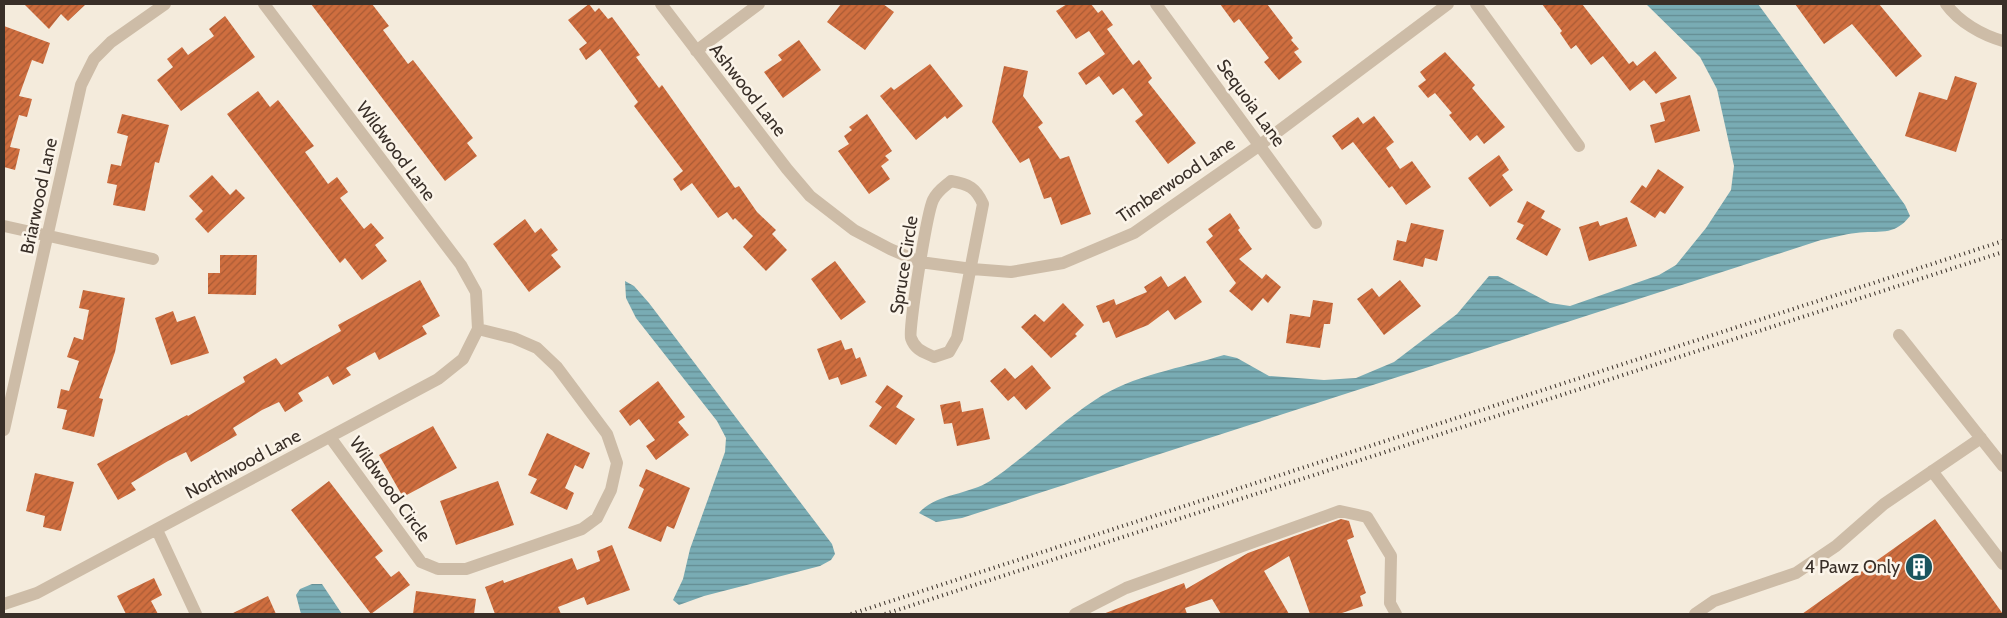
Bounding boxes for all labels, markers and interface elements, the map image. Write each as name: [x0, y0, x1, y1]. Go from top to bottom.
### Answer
street label: Ashwood Lane: [705, 39, 791, 141]
street label: Sequoia Lane: [1212, 55, 1290, 151]
street label: Wildwood Lane: [352, 97, 440, 205]
street label: Timberwood Lane: [1113, 132, 1239, 228]
street label: Briarwood Lane: [16, 136, 62, 256]
street label: Spruce Circle: [885, 214, 923, 316]
street label: Northwood Lane: [182, 424, 304, 504]
street label: Wildwood Circle: [345, 432, 435, 546]
building icon: 4 Pawz Only: [1904, 552, 1934, 582]
place label: 4 Pawz Only: [1805, 556, 1900, 578]

